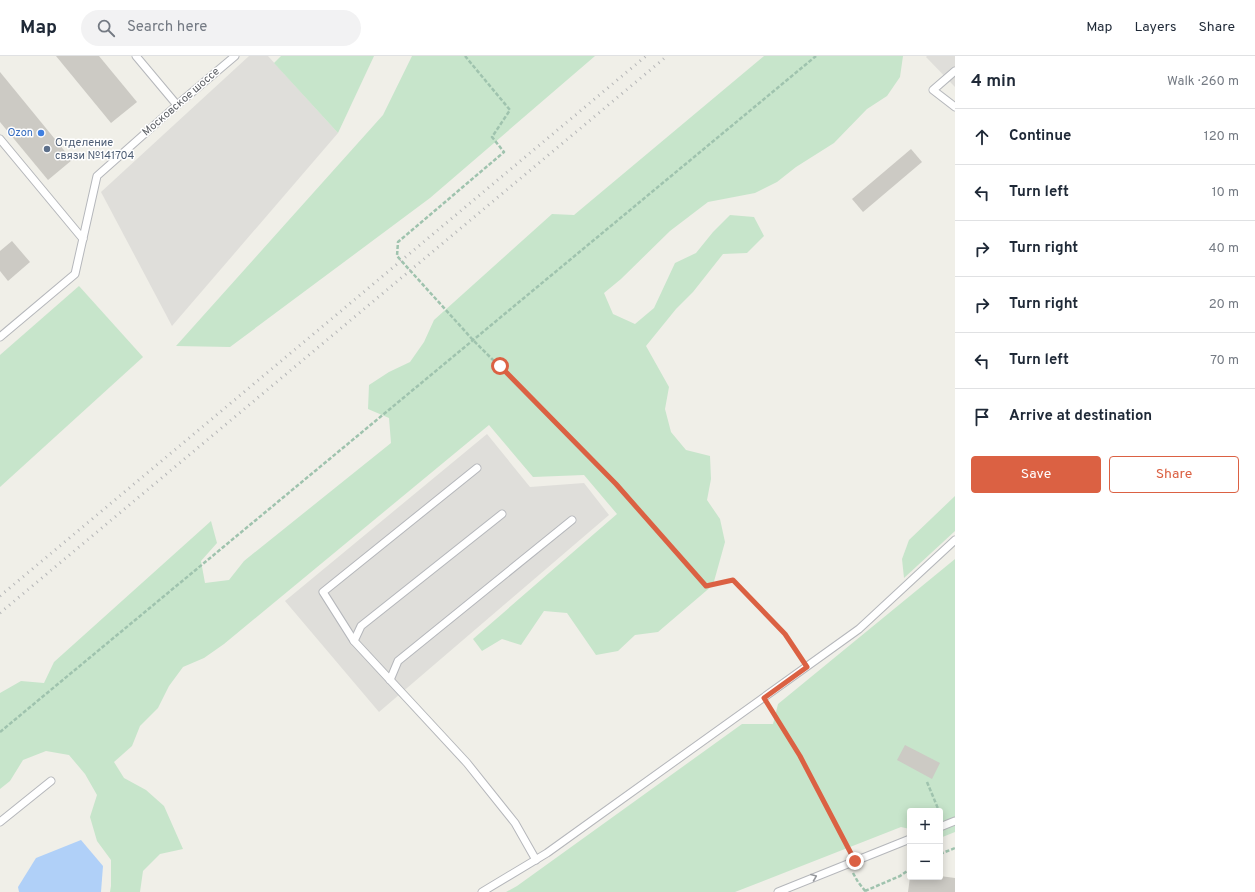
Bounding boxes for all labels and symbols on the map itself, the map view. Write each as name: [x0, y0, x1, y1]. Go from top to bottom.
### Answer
street label: Московское шоссе: [139, 65, 223, 139]
place label: Ozon: [7, 126, 33, 140]
marker: Ozon: [36, 128, 46, 138]
place label: Отделение связи №141704: [55, 136, 135, 163]
marker: Отделение связи №141704: [42, 144, 52, 154]
route start: [491, 357, 509, 375]
route end: [846, 852, 864, 870]
one-way arrow: [811, 874, 818, 882]

